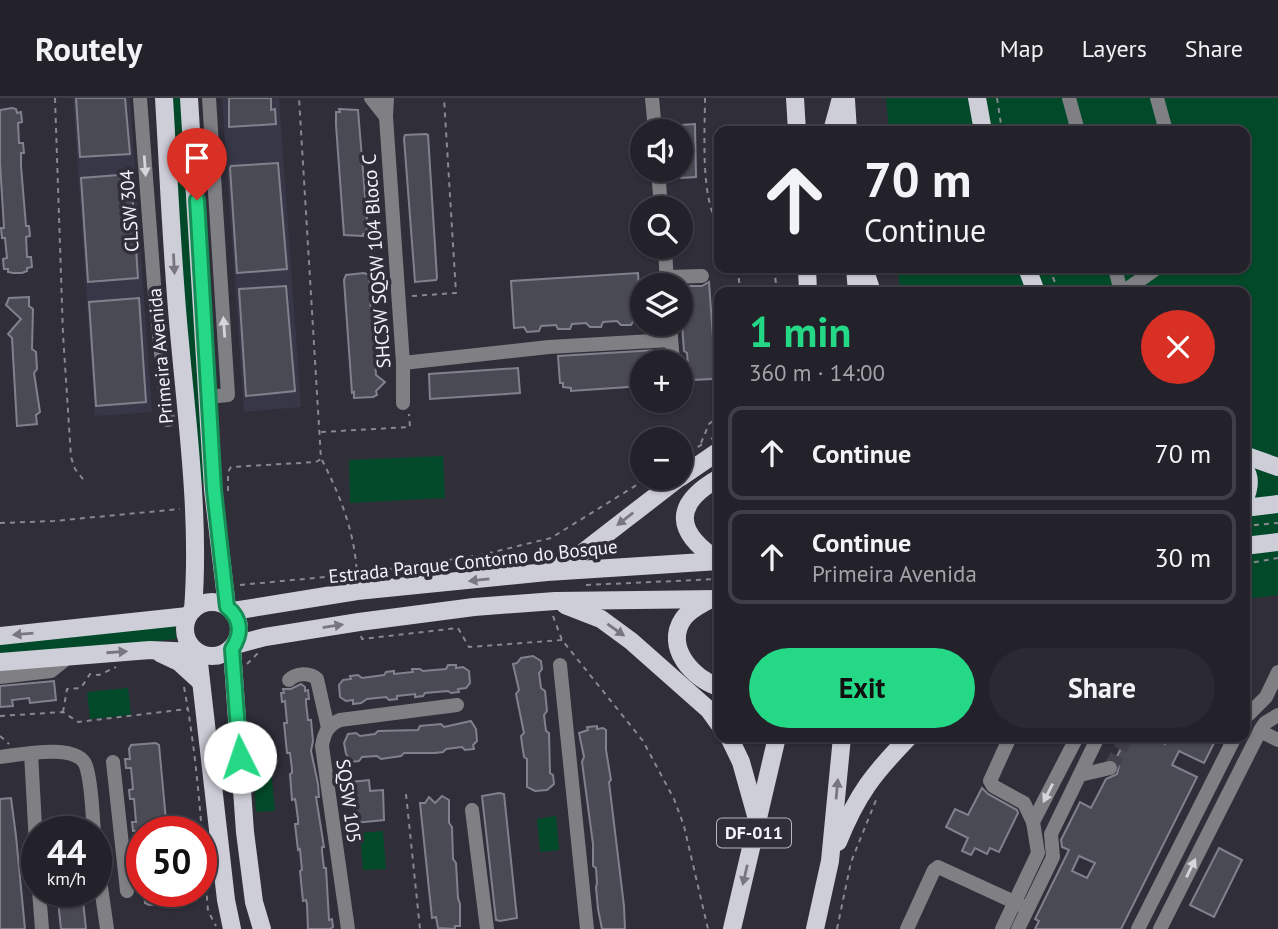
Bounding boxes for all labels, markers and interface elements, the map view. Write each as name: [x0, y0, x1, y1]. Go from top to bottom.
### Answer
text: Routely: [35, 27, 142, 70]
text: Map: [1000, 33, 1044, 64]
text: Layers: [1082, 33, 1147, 64]
text: Share: [1185, 33, 1243, 64]
map controls: [630, 119, 693, 490]
button: sound: [630, 119, 693, 182]
pin: [167, 128, 227, 200]
icon: arrive: [178, 139, 216, 177]
text: 70 m: [864, 147, 971, 211]
street label: SHCSW SQSW 104 Bloco C: [357, 153, 395, 369]
icon: ahead: [749, 154, 840, 245]
one-way arrow: [140, 155, 151, 177]
street label: CLSW 304: [114, 169, 144, 253]
button: search: [630, 196, 693, 259]
text: Continue: [864, 209, 986, 251]
one-way arrow: [169, 253, 180, 275]
button: layers: [630, 273, 693, 336]
street label: Primeira Avenida: [142, 287, 178, 425]
text: 1 min: [749, 304, 851, 359]
button: close: [1141, 310, 1215, 384]
one-way arrow: [218, 315, 229, 337]
button: +: [630, 350, 693, 413]
text: 360 m · 14:00: [749, 358, 885, 387]
button: −: [630, 427, 693, 490]
icon: ahead: [753, 434, 791, 472]
text: Continue: [812, 437, 911, 470]
text: 70 m: [1155, 437, 1211, 470]
one-way arrow: [616, 512, 634, 526]
text: Continue: [812, 526, 911, 559]
street label: Estrada Parque Contorno do Bosque: [327, 534, 619, 588]
icon: ahead: [753, 538, 791, 576]
text: 30 m: [1155, 541, 1211, 574]
text: Primeira Avenida: [812, 559, 977, 588]
one-way arrow: [468, 574, 490, 585]
one-way arrow: [322, 620, 344, 631]
one-way arrow: [607, 623, 625, 637]
one-way arrow: [12, 628, 34, 639]
one-way arrow: [106, 646, 128, 657]
button: Exit: [749, 648, 975, 728]
button: Share: [989, 648, 1215, 728]
position arrow: [203, 720, 277, 794]
street label: SQSW 105: [331, 757, 367, 845]
one-way arrow: [832, 778, 843, 800]
one-way arrow: [1042, 784, 1054, 803]
speed limit sign: 50: [126, 816, 217, 907]
road number: DF-011: [717, 818, 791, 848]
text: 44: [47, 829, 86, 875]
one-way arrow: [1185, 858, 1196, 878]
one-way arrow: [739, 864, 750, 886]
text: km/h: [47, 867, 86, 890]

